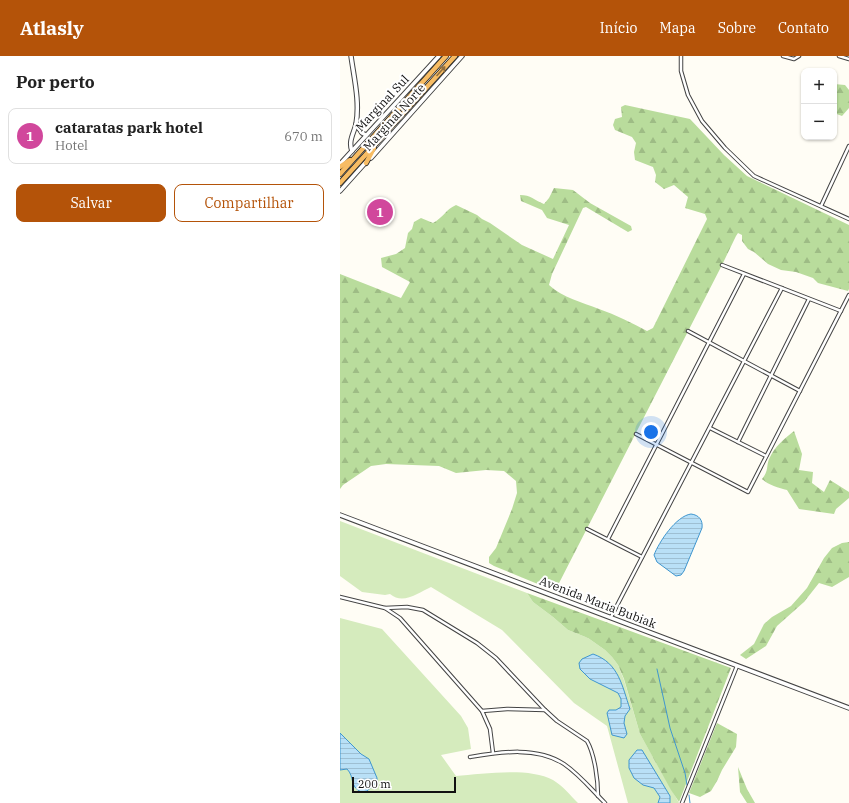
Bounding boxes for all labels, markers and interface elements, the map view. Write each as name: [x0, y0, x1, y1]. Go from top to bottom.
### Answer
text: Atlasly: [20, 16, 84, 40]
text: Início: [600, 19, 637, 37]
text: Mapa: [659, 19, 696, 37]
text: Sobre: [718, 19, 756, 37]
text: Contato: [778, 19, 829, 37]
one-way arrow: [437, 66, 446, 76]
map controls: [801, 68, 837, 140]
button: +: [801, 68, 837, 104]
text: Por perto: [16, 71, 95, 93]
street label: Marginal Sul: [352, 72, 412, 134]
street label: Marginal Norte: [360, 80, 428, 154]
button: −: [801, 104, 837, 140]
text: cataratas park hotel: [55, 118, 203, 137]
text: 1: [26, 128, 34, 145]
text: 670 m: [284, 128, 323, 145]
text: Hotel: [55, 137, 88, 154]
button: Salvar: [16, 184, 166, 222]
button: Compartilhar: [174, 184, 324, 222]
pin: 1: [367, 197, 393, 227]
your location: [641, 422, 661, 442]
street label: Avenida Maria Bubiak: [537, 573, 659, 631]
scale bar: [352, 775, 456, 794]
text: 200 m: [358, 777, 391, 791]

